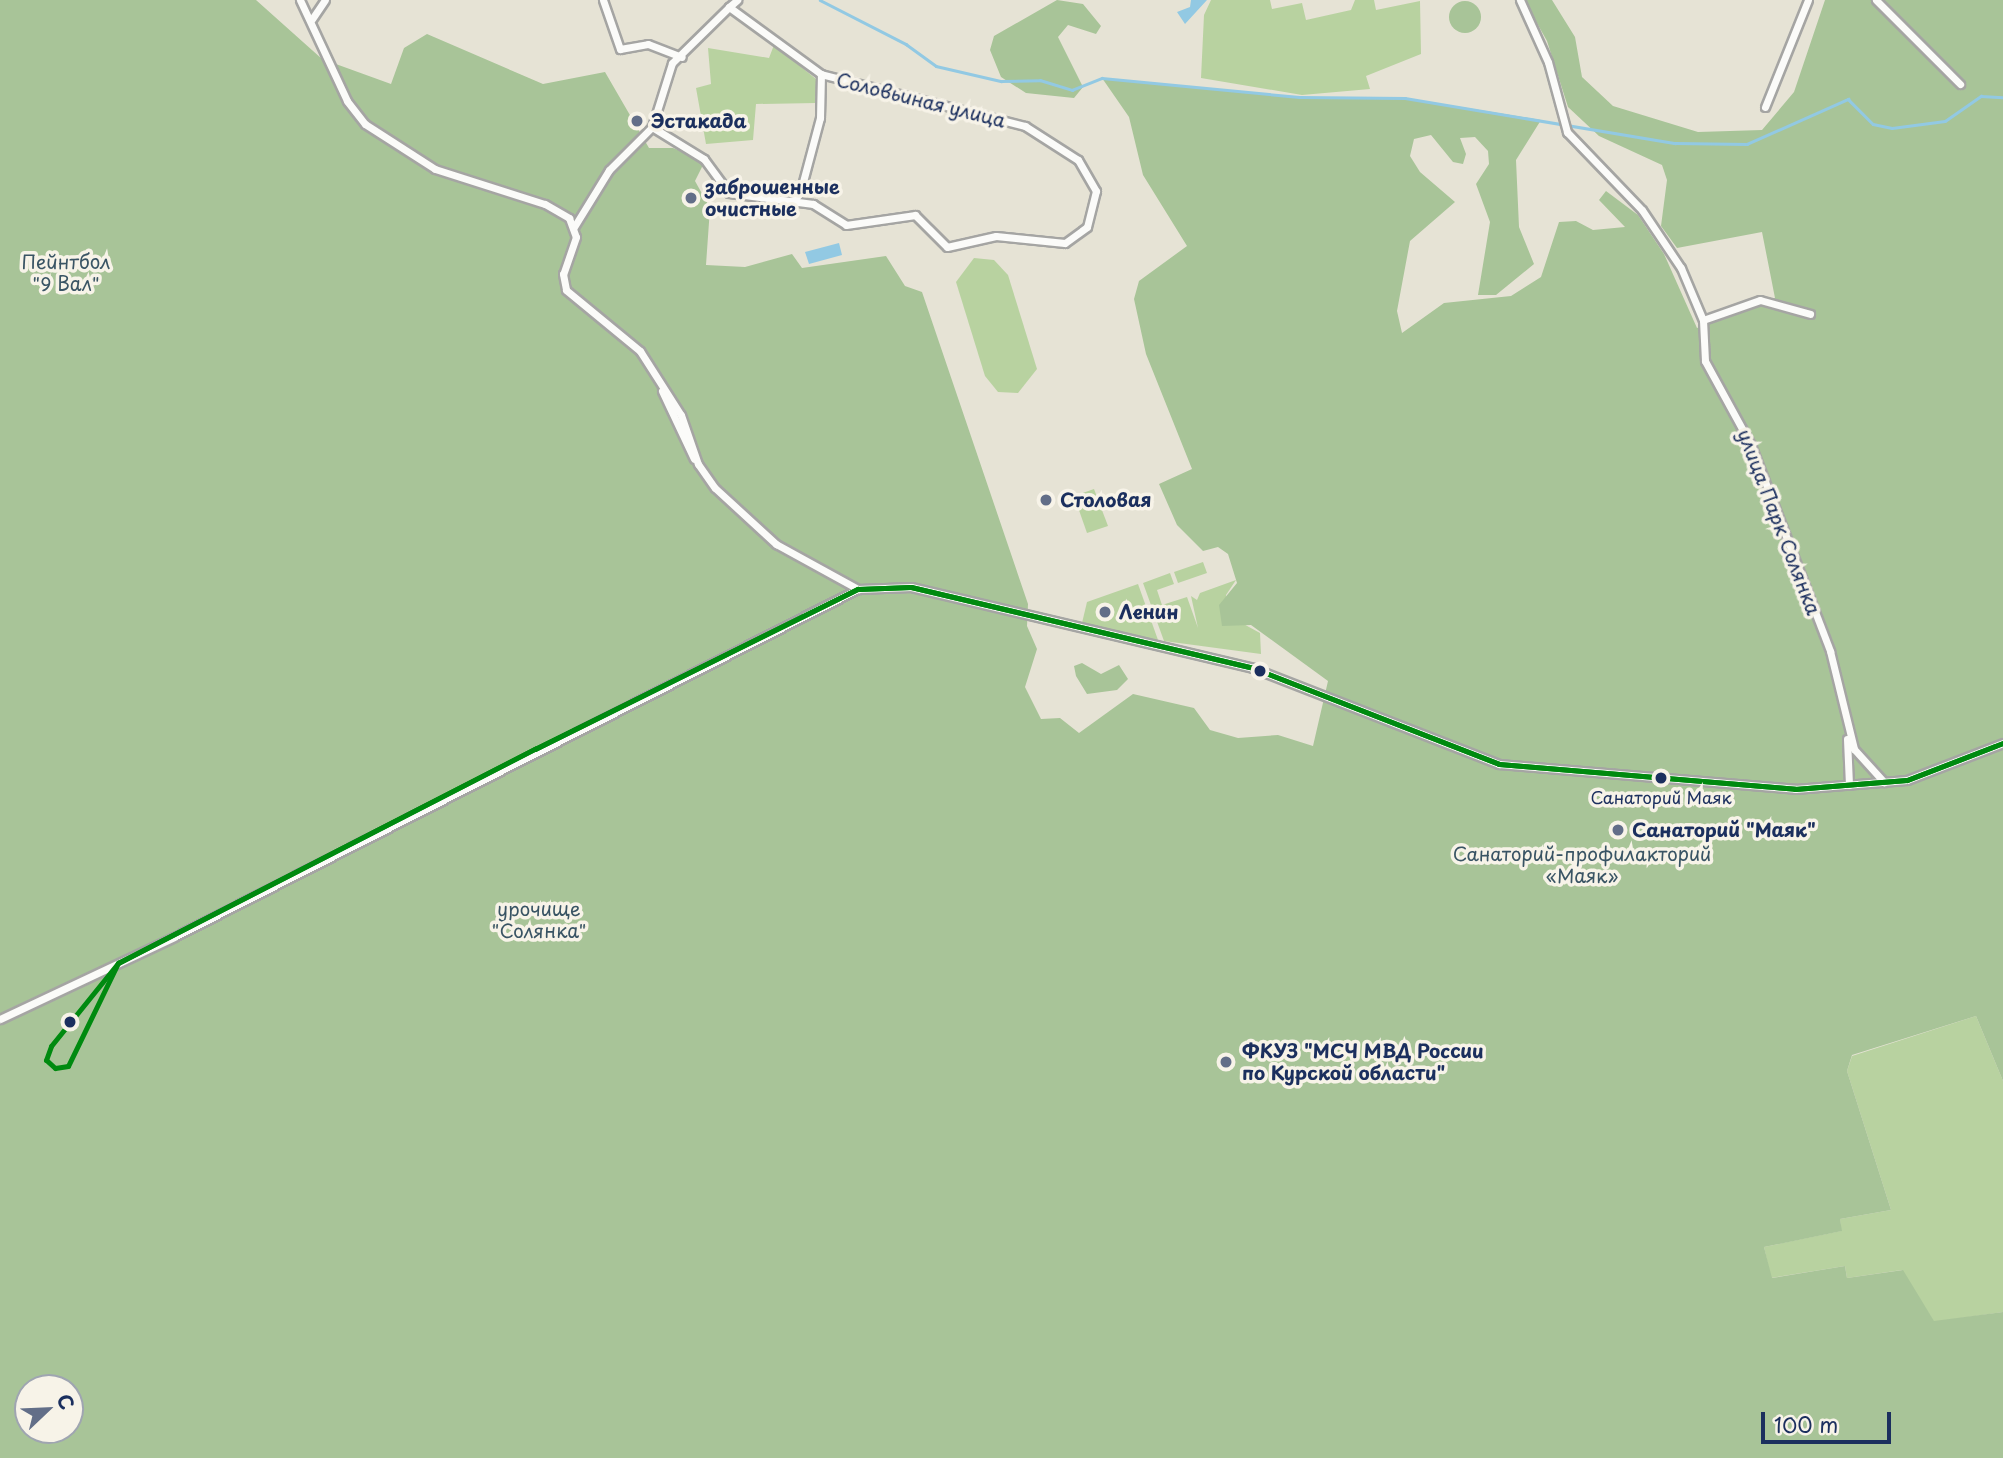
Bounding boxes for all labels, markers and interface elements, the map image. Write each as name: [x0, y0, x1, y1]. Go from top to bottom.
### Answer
street label: Соловьиная улица: [834, 68, 1008, 132]
place label: Эстакада: [651, 110, 747, 132]
marker: Эстакада: [629, 113, 645, 129]
place label: заброшенные очистные: [705, 176, 840, 220]
marker: заброшенные очистные: [683, 190, 699, 206]
park label: Пейнтбол "9 Вал": [21, 251, 111, 295]
street label: улица Парк Солянка: [1733, 425, 1825, 619]
place label: Столовая: [1060, 489, 1151, 511]
marker: Столовая: [1038, 492, 1054, 508]
place label: Ленин: [1119, 601, 1178, 623]
marker: Ленин: [1097, 604, 1113, 620]
unlabelled marker: [1253, 664, 1267, 678]
marker: Санаторий Маяк: [1654, 771, 1668, 785]
place label: Санаторий Маяк: [1590, 788, 1732, 808]
place label: Санаторий "Маяк": [1632, 819, 1816, 841]
marker: Санаторий "Маяк": [1610, 822, 1626, 838]
park label: Санаторий-профилакторий «Маяк»: [1453, 843, 1711, 887]
park label: урочище "Солянка": [492, 898, 586, 942]
unlabelled marker: [63, 1015, 77, 1029]
place label: ФКУЗ "МСЧ МВД России по Курской области": [1242, 1040, 1485, 1084]
marker: ФКУЗ "МСЧ МВД России по Курской области": [1216, 1052, 1236, 1072]
north arrow: [14, 1374, 84, 1444]
text: С: [51, 1390, 82, 1414]
scale bar: [1765, 1398, 1895, 1442]
text: 100 m: [1774, 1408, 1838, 1440]

